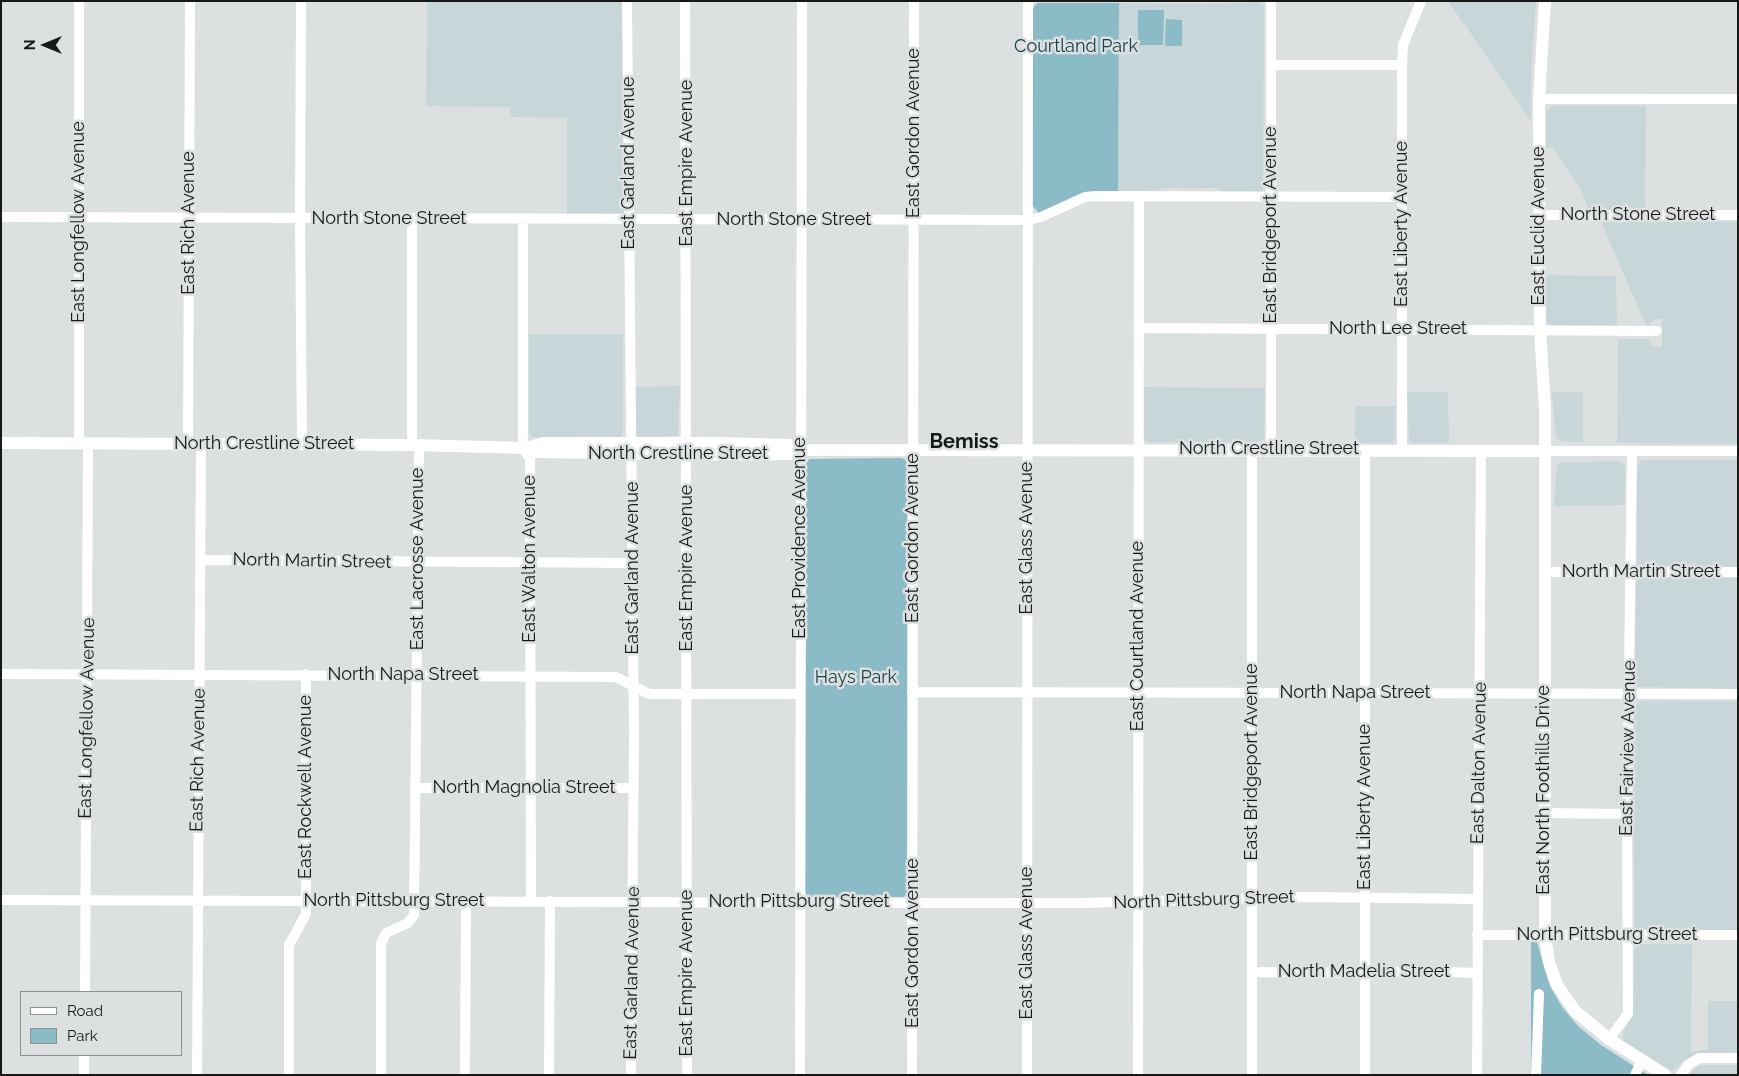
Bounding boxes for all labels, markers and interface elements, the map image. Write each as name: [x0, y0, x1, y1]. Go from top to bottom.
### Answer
north arrow: [20, 20, 70, 70]
park label: Courtland Park: [1014, 36, 1138, 58]
text: N: [22, 40, 38, 50]
street label: East Gordon Avenue: [903, 48, 925, 218]
street label: East Garland Avenue: [618, 76, 640, 250]
street label: East Empire Avenue: [676, 80, 698, 246]
street label: East Longfellow Avenue: [68, 121, 90, 323]
street label: East Bridgeport Avenue: [1260, 126, 1282, 324]
street label: East Liberty Avenue: [1391, 141, 1413, 307]
street label: East Euclid Avenue: [1528, 146, 1550, 306]
street label: East Rich Avenue: [178, 151, 200, 295]
street label: North Stone Street: [1561, 204, 1715, 226]
street label: North Stone Street: [312, 208, 466, 230]
street label: North Stone Street: [717, 209, 871, 231]
street label: North Lee Street: [1329, 318, 1467, 340]
district label: Bemiss: [929, 430, 999, 454]
street label: North Crestline Street: [174, 433, 354, 455]
street label: East Providence Avenue: [789, 437, 811, 639]
street label: North Crestline Street: [1179, 438, 1359, 460]
street label: North Crestline Street: [588, 443, 768, 465]
street label: East Gordon Avenue: [902, 453, 924, 623]
street label: East Glass Avenue: [1016, 462, 1038, 614]
street label: East Lacrosse Avenue: [407, 468, 429, 650]
street label: East Walton Avenue: [519, 475, 541, 643]
street label: East Garland Avenue: [622, 481, 644, 655]
street label: East Empire Avenue: [676, 485, 698, 651]
street label: East Courtland Avenue: [1127, 541, 1149, 731]
street label: North Martin Street: [232, 549, 392, 573]
street label: North Martin Street: [1562, 561, 1720, 583]
street label: East Longfellow Avenue: [74, 617, 100, 819]
street label: East Fairview Avenue: [1616, 660, 1640, 836]
street label: East Bridgeport Avenue: [1241, 663, 1263, 861]
street label: North Napa Street: [328, 664, 478, 686]
park label: Hays Park: [815, 667, 897, 689]
street label: North Napa Street: [1280, 682, 1430, 704]
street label: East Dalton Avenue: [1467, 682, 1491, 844]
street label: East North Foothills Drive: [1533, 685, 1555, 895]
street label: East Rich Avenue: [186, 688, 210, 832]
street label: East Rockwell Avenue: [295, 695, 317, 879]
street label: East Liberty Avenue: [1354, 724, 1376, 890]
street label: North Magnolia Street: [433, 777, 615, 799]
street label: East Gordon Avenue: [902, 858, 924, 1028]
street label: East Glass Avenue: [1016, 867, 1038, 1019]
street label: East Garland Avenue: [620, 886, 644, 1060]
street label: North Pittsburg Street: [1113, 886, 1295, 914]
street label: North Pittsburg Street: [303, 890, 485, 912]
street label: East Empire Avenue: [676, 890, 698, 1056]
street label: North Pittsburg Street: [708, 891, 890, 913]
street label: North Pittsburg Street: [1516, 924, 1698, 946]
street label: North Madelia Street: [1278, 961, 1450, 983]
legend: [20, 991, 182, 1056]
text: Road: [67, 1002, 103, 1020]
text: Park: [67, 1027, 98, 1045]

